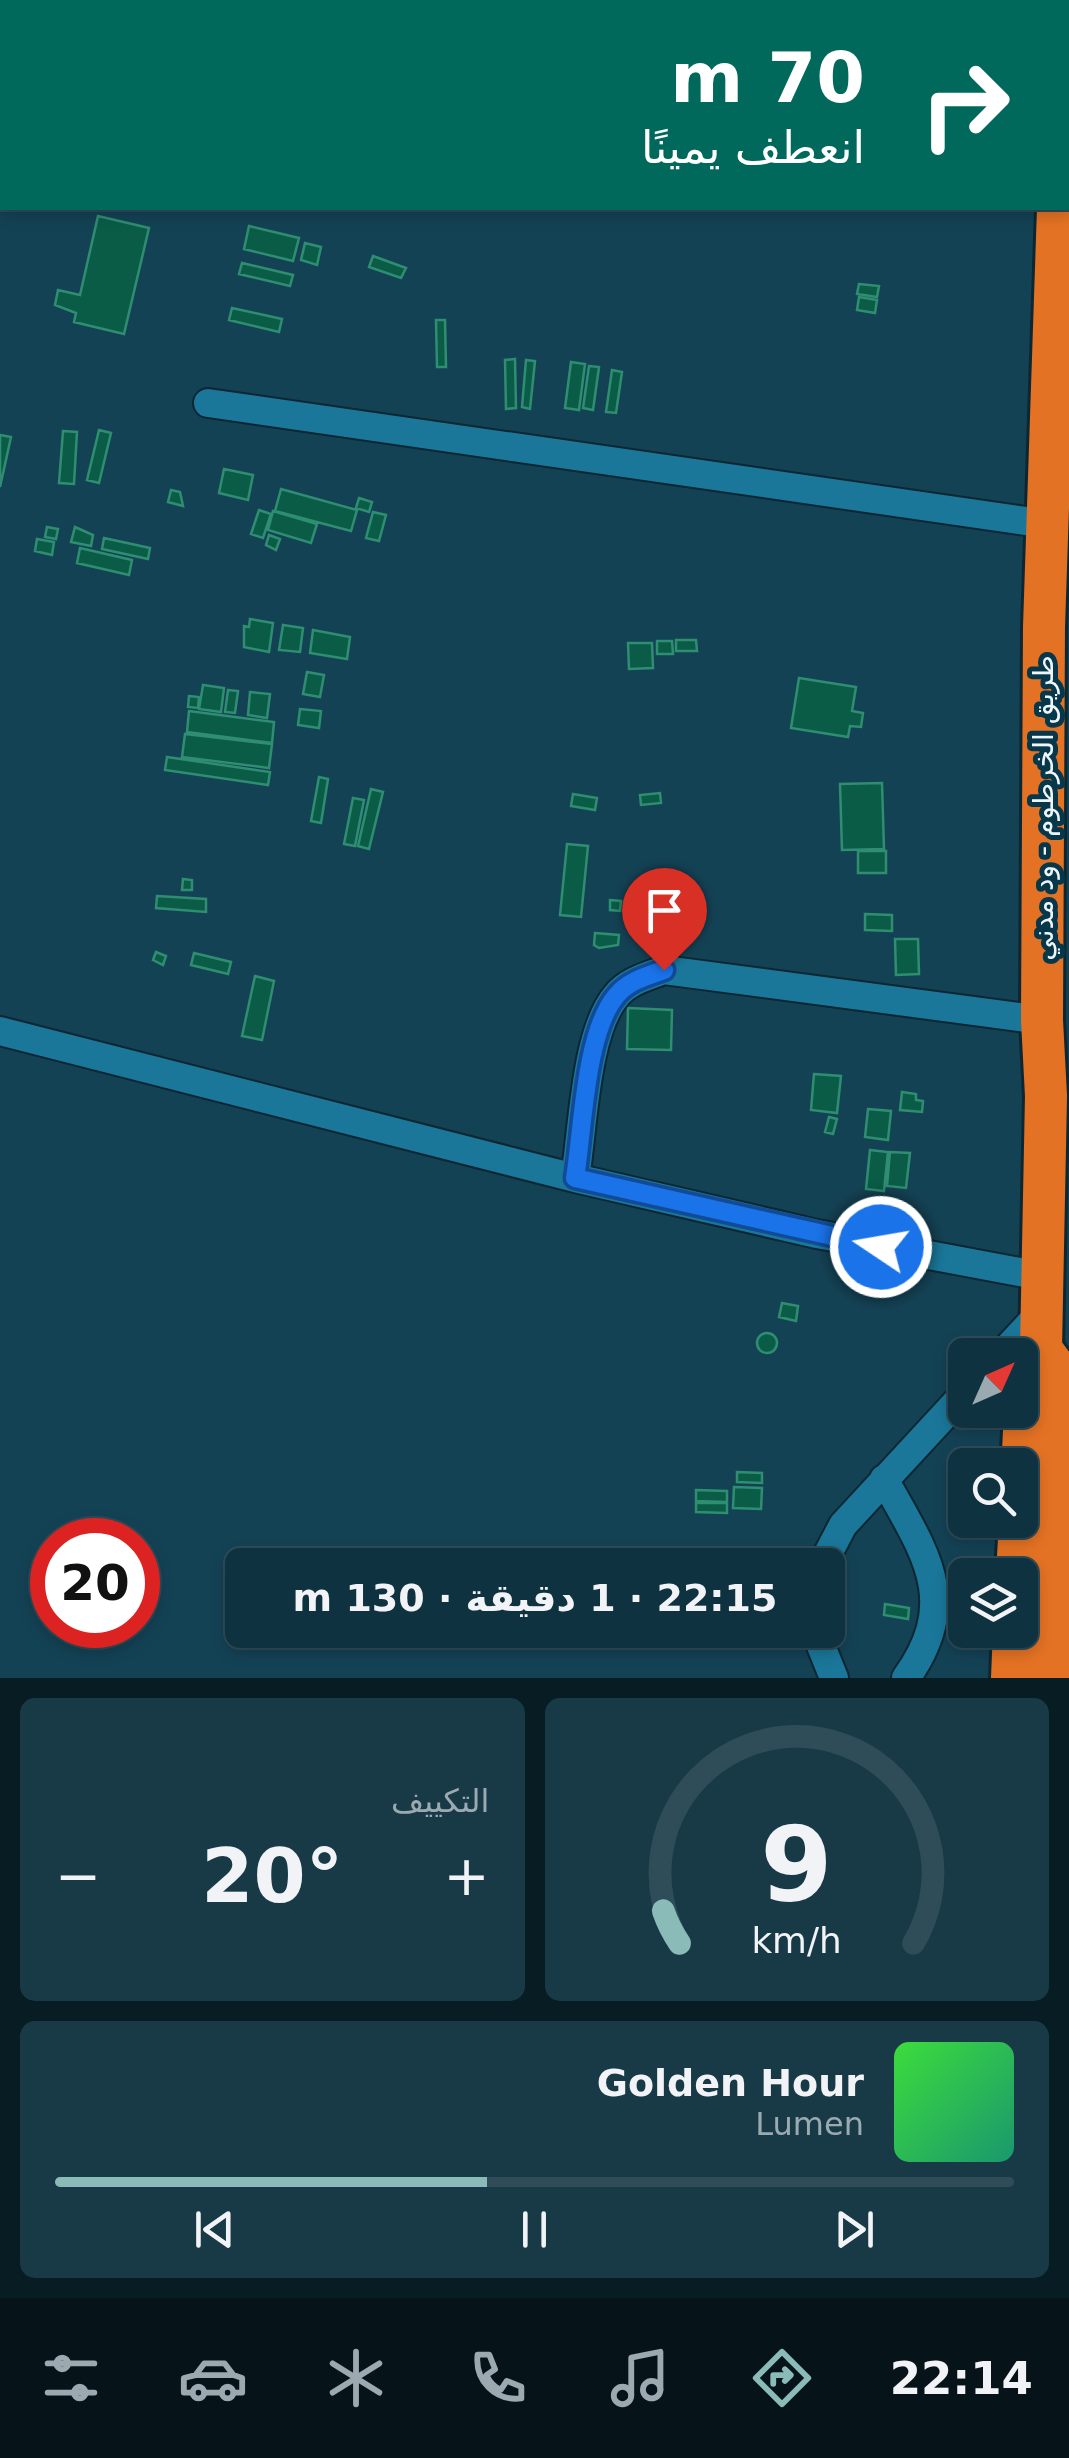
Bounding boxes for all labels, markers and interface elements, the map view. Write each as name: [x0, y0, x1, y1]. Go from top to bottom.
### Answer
text: 70 m: [670, 37, 865, 119]
icon: right: [900, 40, 1030, 170]
text: انعطف يمينًا: [641, 121, 865, 174]
street label: طريق الخرطوم - ود مدني: [1027, 655, 1060, 961]
pin: [622, 868, 707, 971]
icon: arrive: [637, 883, 692, 938]
position arrow: [829, 1195, 933, 1299]
north arrow: [948, 1338, 1038, 1428]
map controls: [948, 1338, 1038, 1648]
button: search: [948, 1448, 1038, 1538]
speed limit sign: 20: [30, 1518, 160, 1648]
button: layers: [948, 1558, 1038, 1648]
text: 22:15 · 1 دقيقة · 130 m: [293, 1576, 777, 1620]
text: التكييف: [391, 1782, 490, 1820]
text: 9: [761, 1804, 833, 1926]
text: 20°: [201, 1832, 343, 1920]
text: −: [55, 1844, 101, 1908]
text: +: [443, 1844, 490, 1908]
text: km/h: [752, 1920, 842, 1961]
text: Golden Hour: [597, 2061, 864, 2105]
text: Lumen: [755, 2105, 864, 2143]
icon: previous: [187, 2202, 242, 2257]
icon: pause: [507, 2202, 562, 2257]
icon: next: [827, 2202, 882, 2257]
icon: filters: [36, 2343, 106, 2413]
icon: car: [178, 2343, 248, 2413]
icon: climate: [321, 2343, 391, 2413]
icon: phone: [463, 2343, 533, 2413]
icon: music: [605, 2343, 675, 2413]
icon: directions: [747, 2343, 817, 2413]
text: 22:14: [890, 2352, 1033, 2405]

